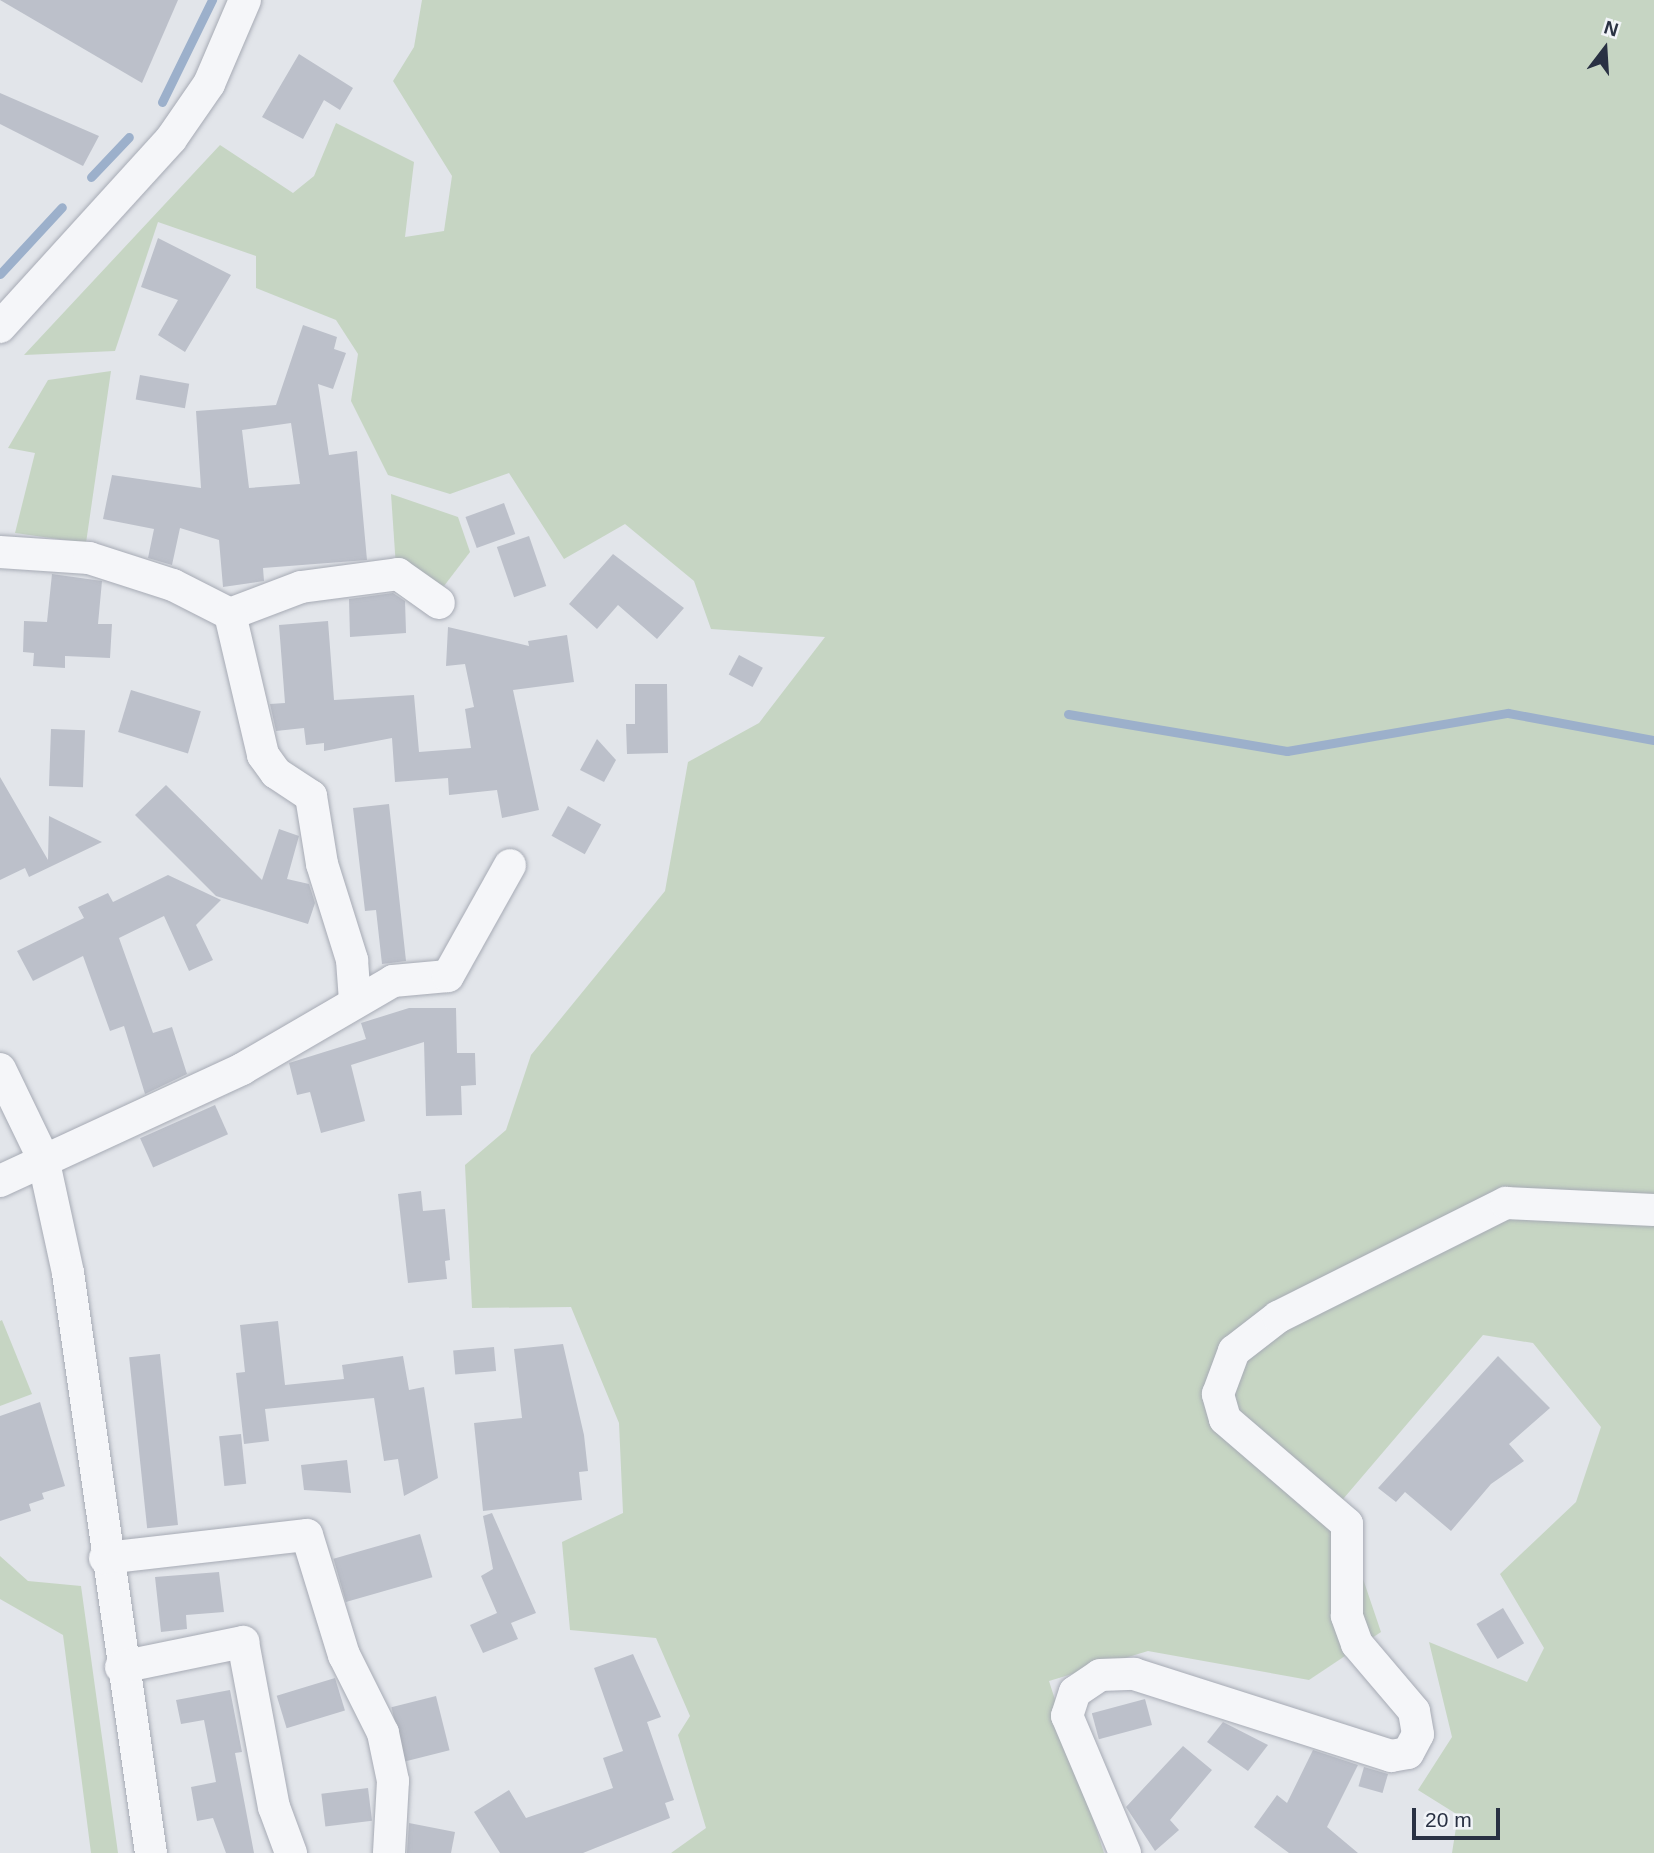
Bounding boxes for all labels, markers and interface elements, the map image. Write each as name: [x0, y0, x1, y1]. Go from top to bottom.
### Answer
north arrow: [1570, 14, 1640, 84]
text: N: [1602, 16, 1621, 40]
scale bar: [1416, 1794, 1504, 1838]
text: 20 m: [1425, 1808, 1472, 1831]

